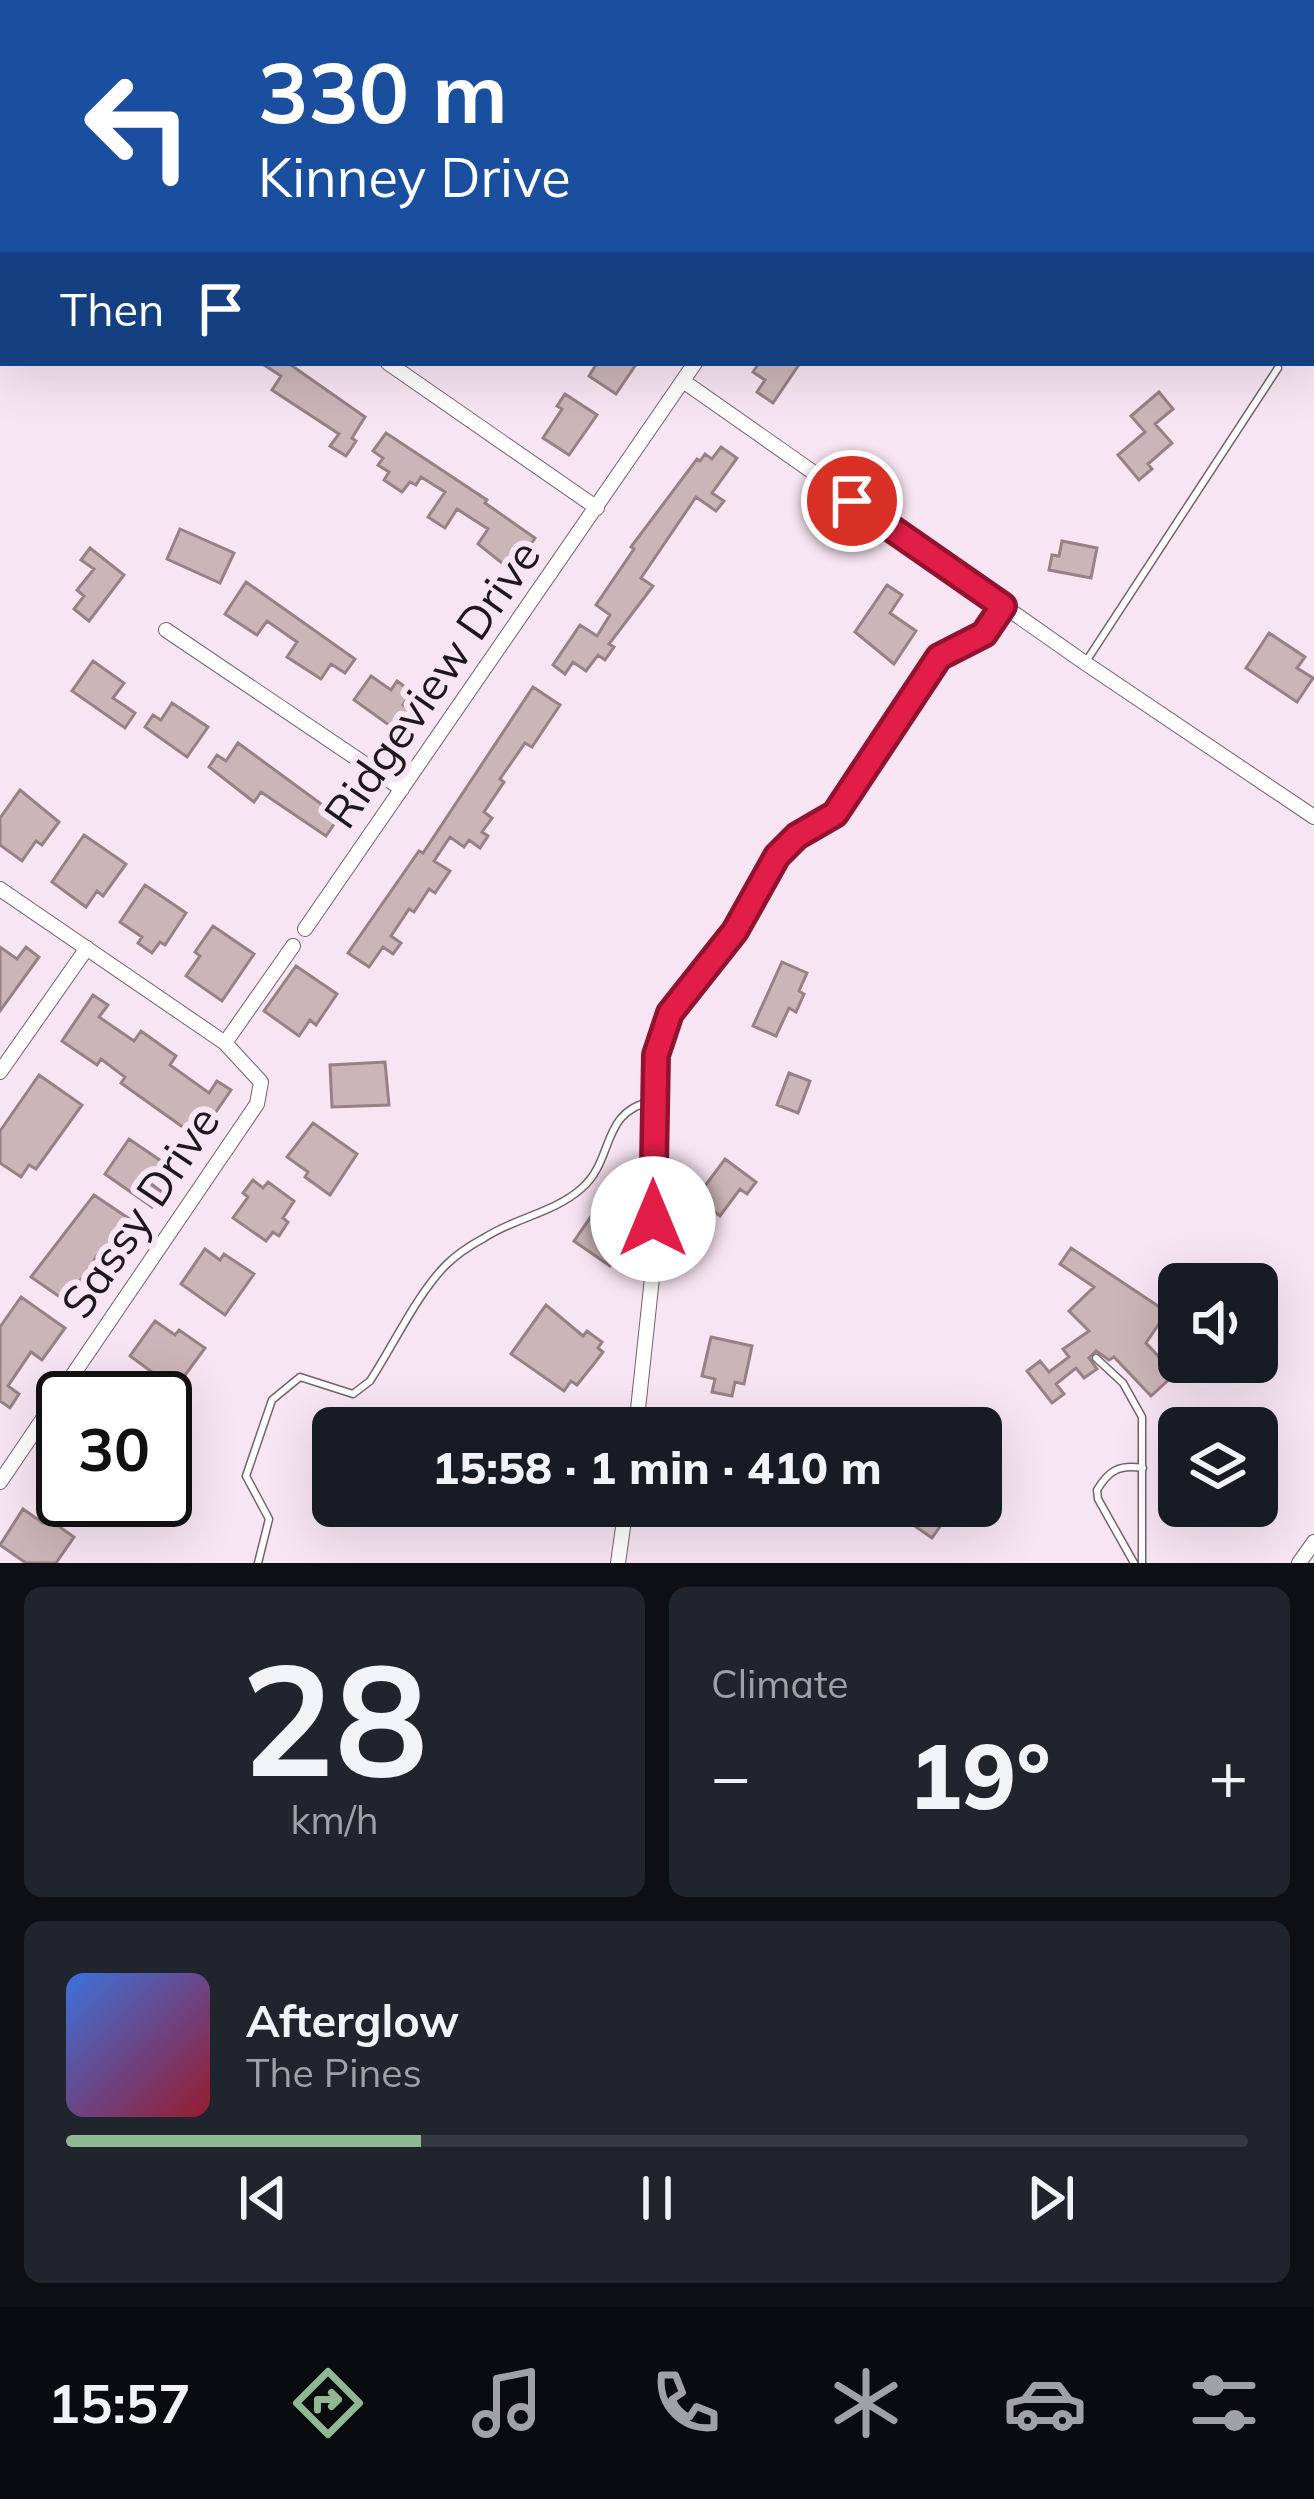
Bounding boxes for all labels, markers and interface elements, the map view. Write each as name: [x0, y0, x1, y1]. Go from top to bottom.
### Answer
text: 330 m: [258, 39, 508, 144]
icon: left: [60, 48, 216, 204]
text: Kinney Drive: [258, 143, 571, 211]
icon: arrive: [188, 276, 254, 342]
text: Then: [60, 281, 164, 337]
pin: [801, 450, 903, 552]
icon: arrive: [819, 468, 885, 534]
street label: Ridgeview Drive: [311, 529, 551, 838]
street label: Sassy Drive: [48, 1095, 230, 1328]
position arrow: [590, 1156, 716, 1282]
map controls: [1158, 1263, 1278, 1527]
button: sound: [1158, 1263, 1278, 1383]
speed limit sign: 30: [36, 1371, 192, 1527]
button: layers: [1158, 1407, 1278, 1527]
text: 15:58 · 1 min · 410 m: [432, 1439, 882, 1495]
text: 28: [241, 1619, 428, 1815]
text: Climate: [711, 1659, 849, 1708]
text: 19°: [908, 1719, 1051, 1832]
text: −: [711, 1734, 751, 1817]
text: +: [1208, 1734, 1248, 1817]
text: km/h: [290, 1795, 379, 1844]
text: Afterglow: [246, 1992, 459, 2048]
text: The Pines: [246, 2048, 422, 2097]
icon: previous: [230, 2165, 296, 2231]
icon: pause: [624, 2165, 690, 2231]
icon: next: [1018, 2165, 1084, 2231]
icon: directions: [286, 2361, 370, 2445]
icon: music: [465, 2361, 549, 2445]
icon: phone: [644, 2361, 728, 2445]
icon: climate: [824, 2361, 908, 2445]
icon: car: [1003, 2361, 1087, 2445]
icon: filters: [1182, 2361, 1266, 2445]
text: 15:57: [48, 2369, 191, 2437]

